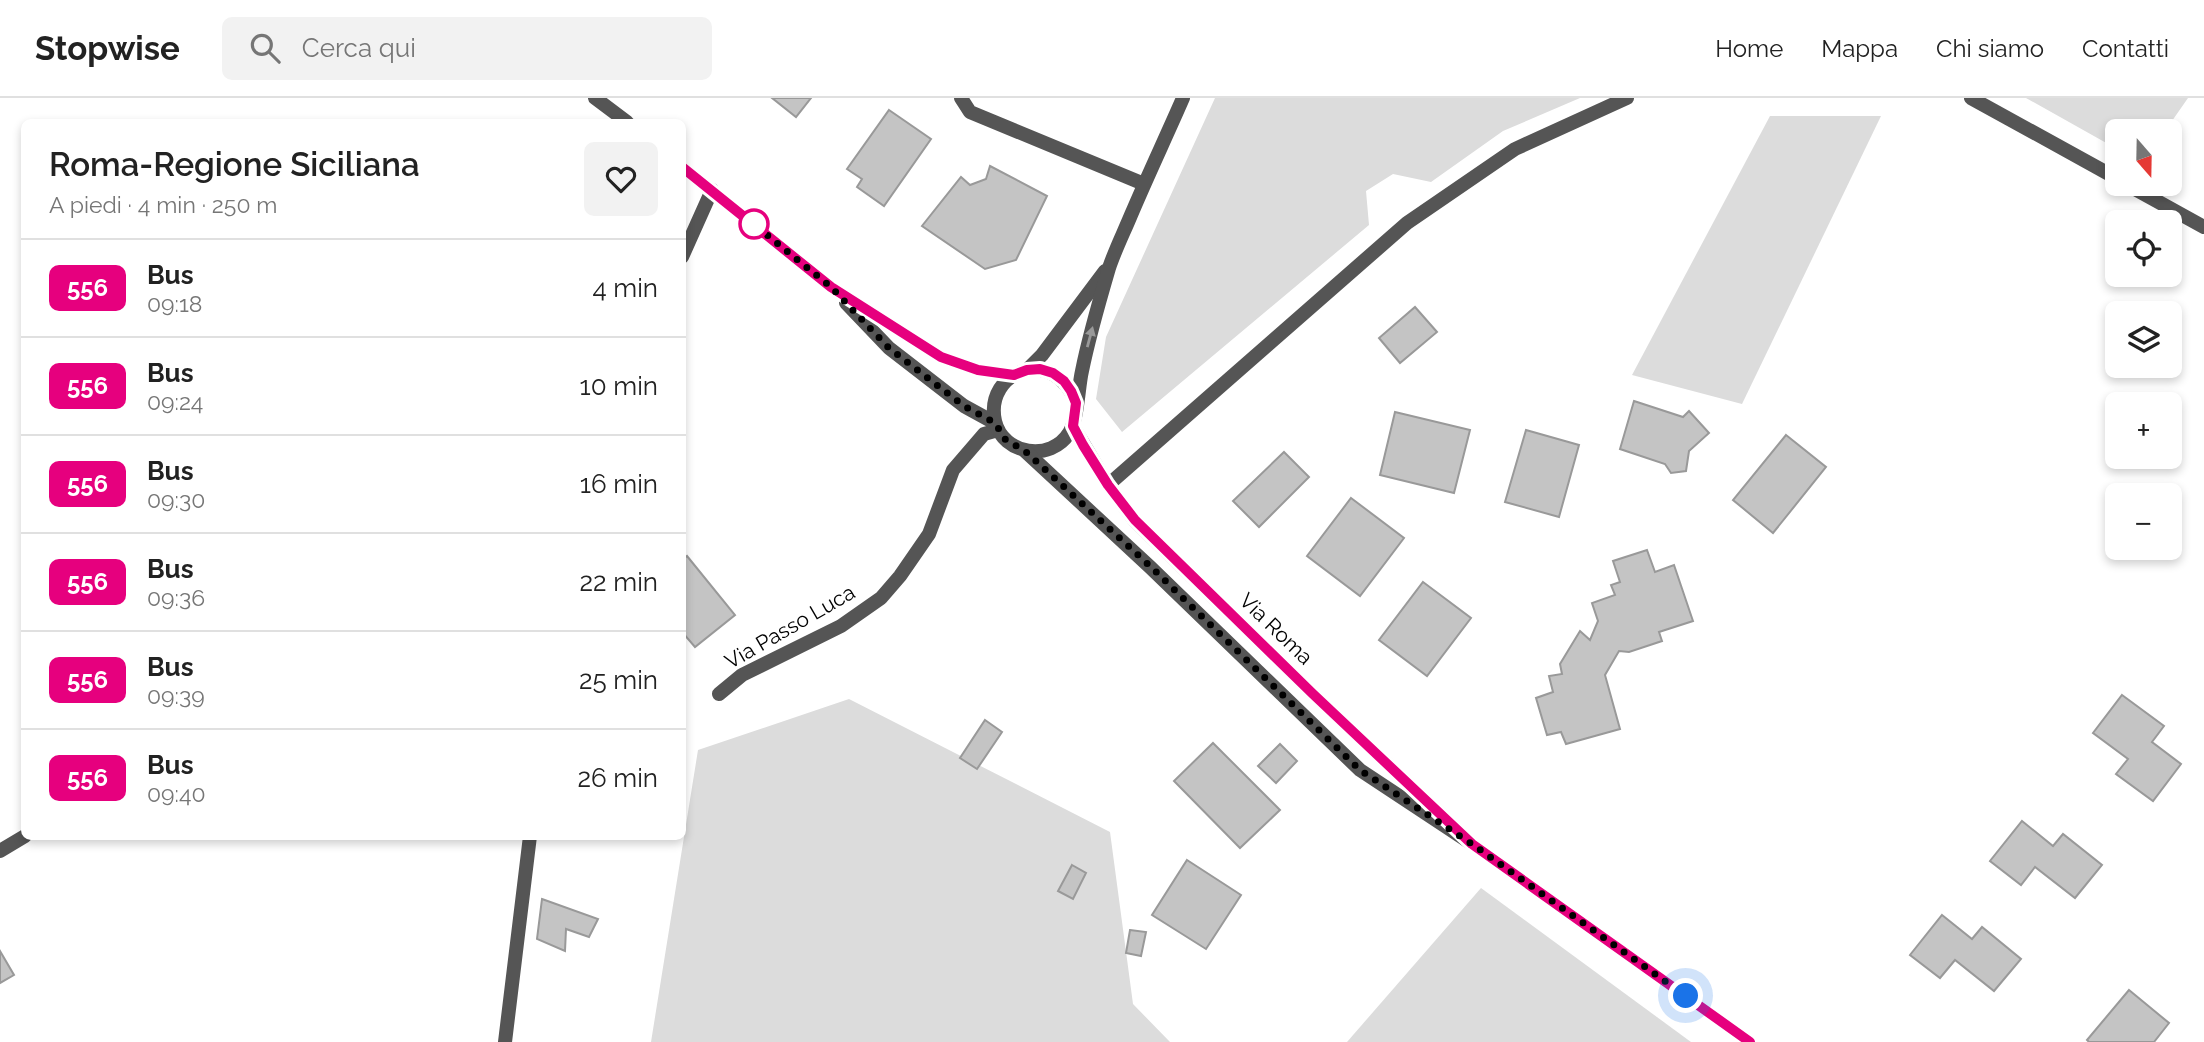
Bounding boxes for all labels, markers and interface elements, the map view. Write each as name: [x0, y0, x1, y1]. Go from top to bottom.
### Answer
search box: [222, 17, 712, 80]
text: Stopwise: [35, 29, 180, 68]
icon: search: [246, 29, 284, 67]
text: Cerca qui: [302, 33, 416, 63]
text: Home: [1715, 34, 1783, 63]
text: Mappa: [1821, 34, 1898, 63]
text: Chi siamo: [1936, 34, 2044, 63]
text: Contatti: [2082, 34, 2169, 63]
north arrow: [2105, 119, 2182, 196]
map controls: [2105, 119, 2182, 560]
button: heart: [584, 142, 658, 216]
text: Roma-Regione Siciliana: [49, 145, 420, 184]
text: A piedi · 4 min · 250 m: [49, 191, 277, 218]
unlabelled marker: [739, 209, 769, 239]
button: locate: [2105, 210, 2182, 287]
text: Bus: [147, 260, 194, 290]
text: 556: [67, 273, 108, 302]
text: 4 min: [592, 273, 658, 303]
text: 09:18: [147, 290, 202, 317]
button: layers: [2105, 301, 2182, 378]
one-way arrow: [1086, 326, 1096, 347]
text: Bus: [147, 358, 194, 388]
text: 556: [67, 371, 108, 400]
text: 10 min: [580, 371, 658, 401]
text: 09:24: [147, 388, 203, 415]
button: +: [2105, 392, 2182, 469]
text: Bus: [147, 456, 194, 486]
text: 556: [67, 469, 108, 498]
text: 16 min: [580, 469, 658, 499]
button: −: [2105, 483, 2182, 560]
text: 09:30: [147, 486, 205, 513]
text: Bus: [147, 554, 194, 584]
text: 556: [67, 567, 108, 596]
text: 22 min: [580, 567, 658, 597]
street label: Via Passo Luca: [720, 579, 859, 674]
text: 09:36: [147, 584, 205, 611]
street label: Via Roma: [1234, 588, 1318, 670]
text: Bus: [147, 652, 194, 682]
text: 556: [67, 665, 108, 694]
text: 25 min: [579, 665, 658, 695]
text: 09:39: [147, 682, 205, 709]
text: Bus: [147, 750, 194, 780]
text: 556: [67, 763, 108, 792]
text: 26 min: [577, 763, 658, 793]
text: 09:40: [147, 780, 206, 807]
your location: [1668, 978, 1703, 1013]

